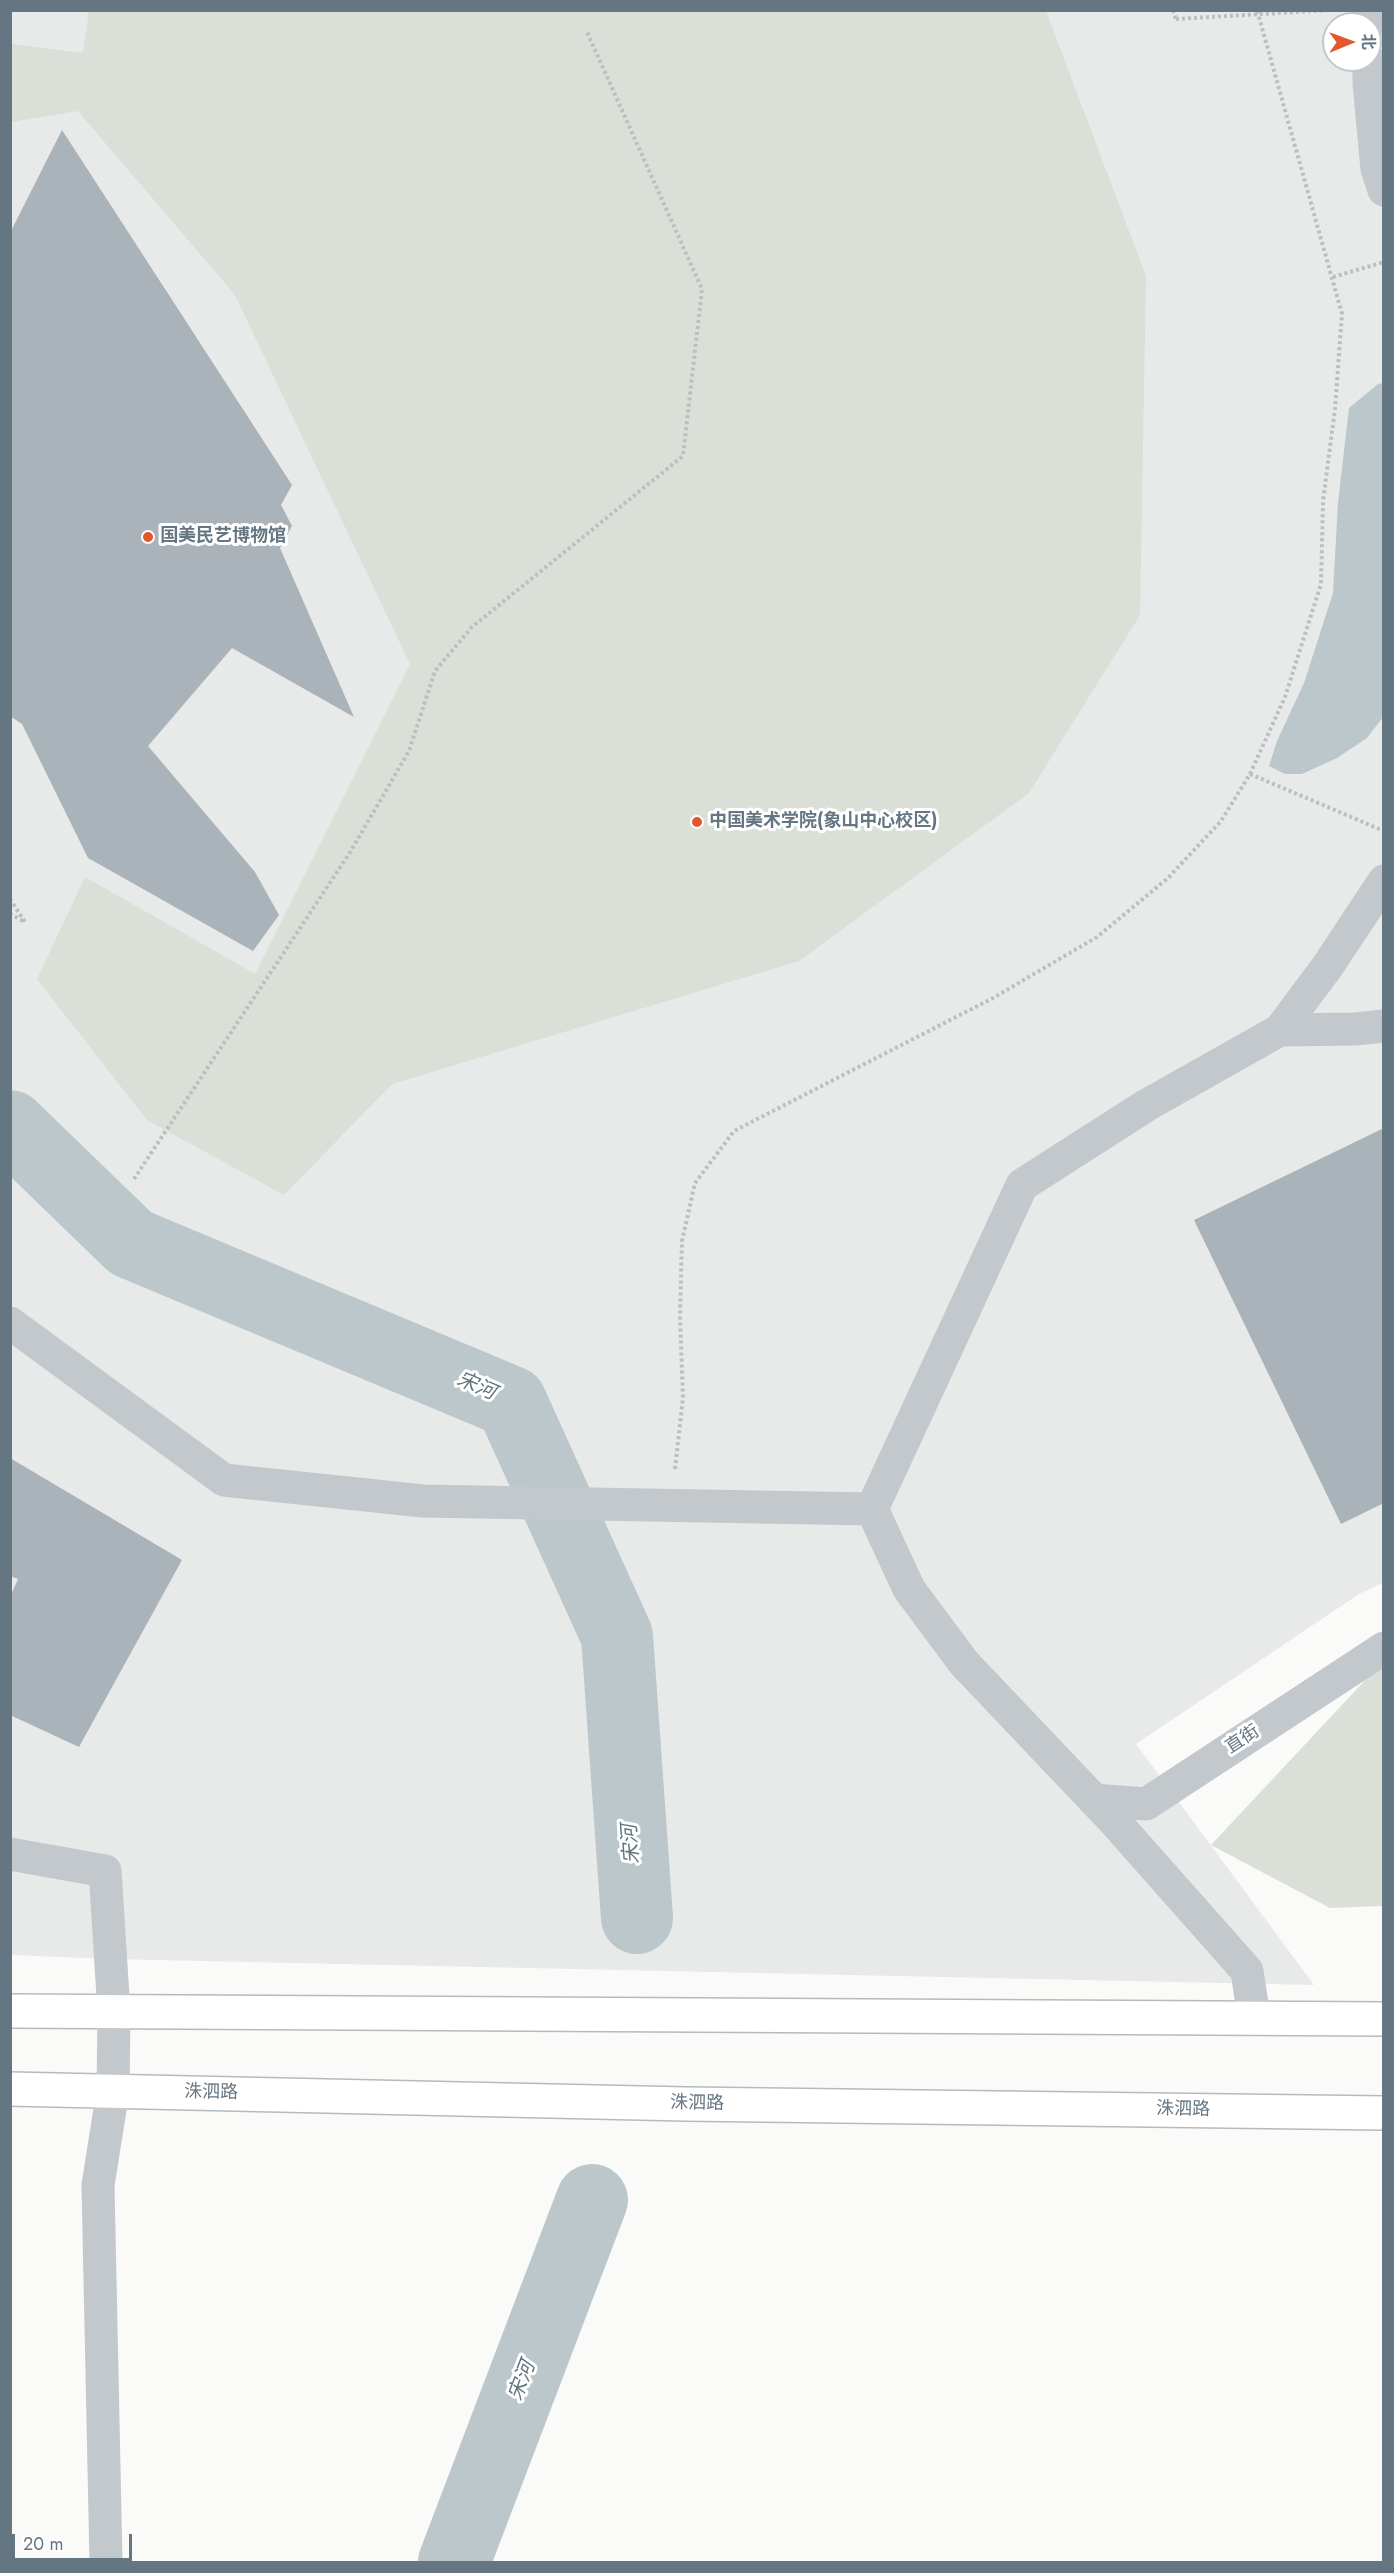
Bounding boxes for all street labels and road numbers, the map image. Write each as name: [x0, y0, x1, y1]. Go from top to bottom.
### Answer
street label: 直街: [1222, 1721, 1264, 1759]
street label: 洙泗路: [184, 2082, 238, 2104]
street label: 洙泗路: [670, 2093, 724, 2115]
street label: 洙泗路: [1156, 2099, 1210, 2121]

